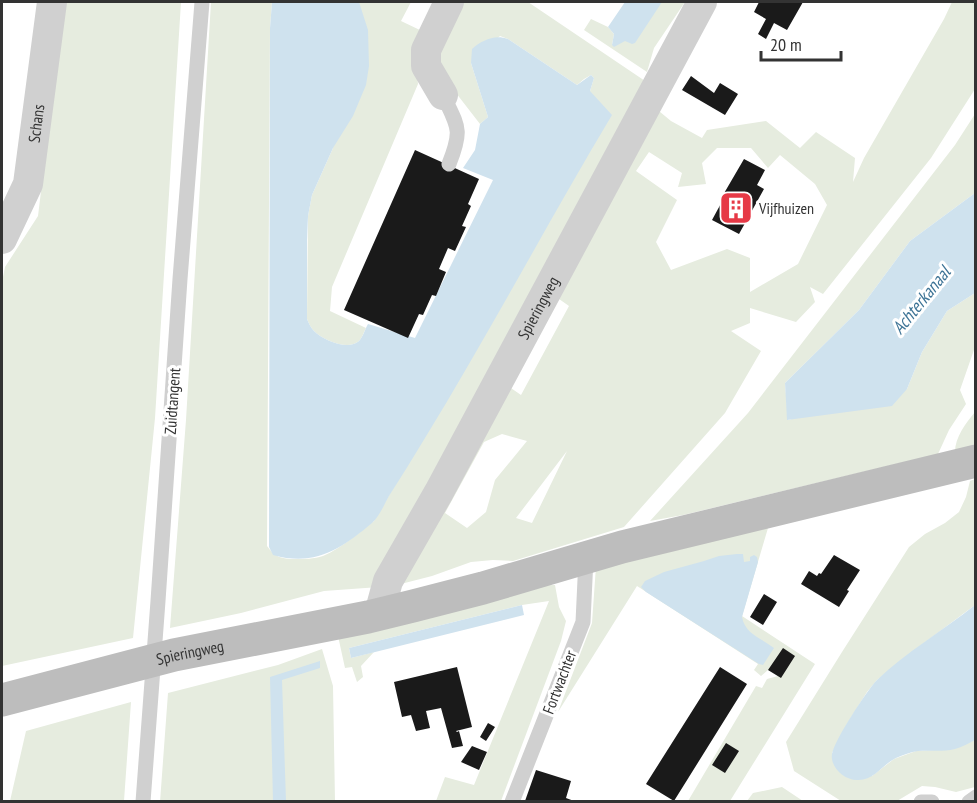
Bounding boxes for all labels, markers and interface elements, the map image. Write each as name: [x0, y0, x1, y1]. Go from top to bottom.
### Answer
scale bar: [761, 24, 840, 62]
text: 20 m: [770, 33, 802, 56]
street label: Schans: [24, 103, 48, 144]
building icon: Vijfhuizen: [718, 190, 754, 226]
place label: Vijfhuizen: [758, 198, 814, 218]
water label: Achterkanaal: [887, 260, 956, 339]
street label: Spieringweg: [513, 273, 563, 343]
street label: Zuidtangent: [160, 366, 184, 435]
street label: Spieringweg: [154, 635, 225, 669]
street label: Fortwachter: [538, 647, 580, 717]

